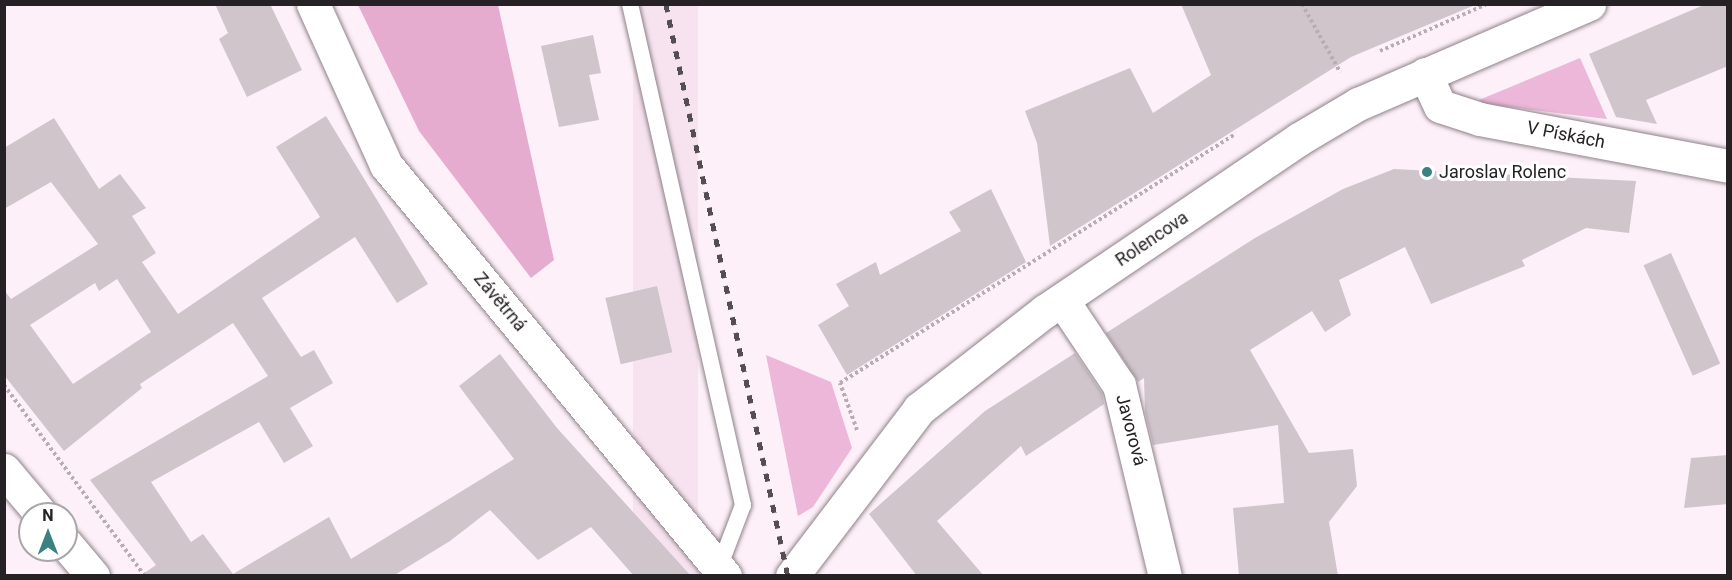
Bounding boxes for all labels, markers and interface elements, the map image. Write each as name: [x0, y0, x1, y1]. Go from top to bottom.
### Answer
street label: V Pískách: [1525, 117, 1607, 153]
place label: Jaroslav Rolenc: [1439, 161, 1566, 183]
marker: Jaroslav Rolenc: [1420, 165, 1434, 179]
street label: Rolencova: [1111, 207, 1193, 271]
street label: Závětrná: [469, 268, 531, 336]
street label: Javorová: [1111, 392, 1151, 468]
north arrow: [18, 502, 78, 562]
text: N: [42, 506, 54, 525]

